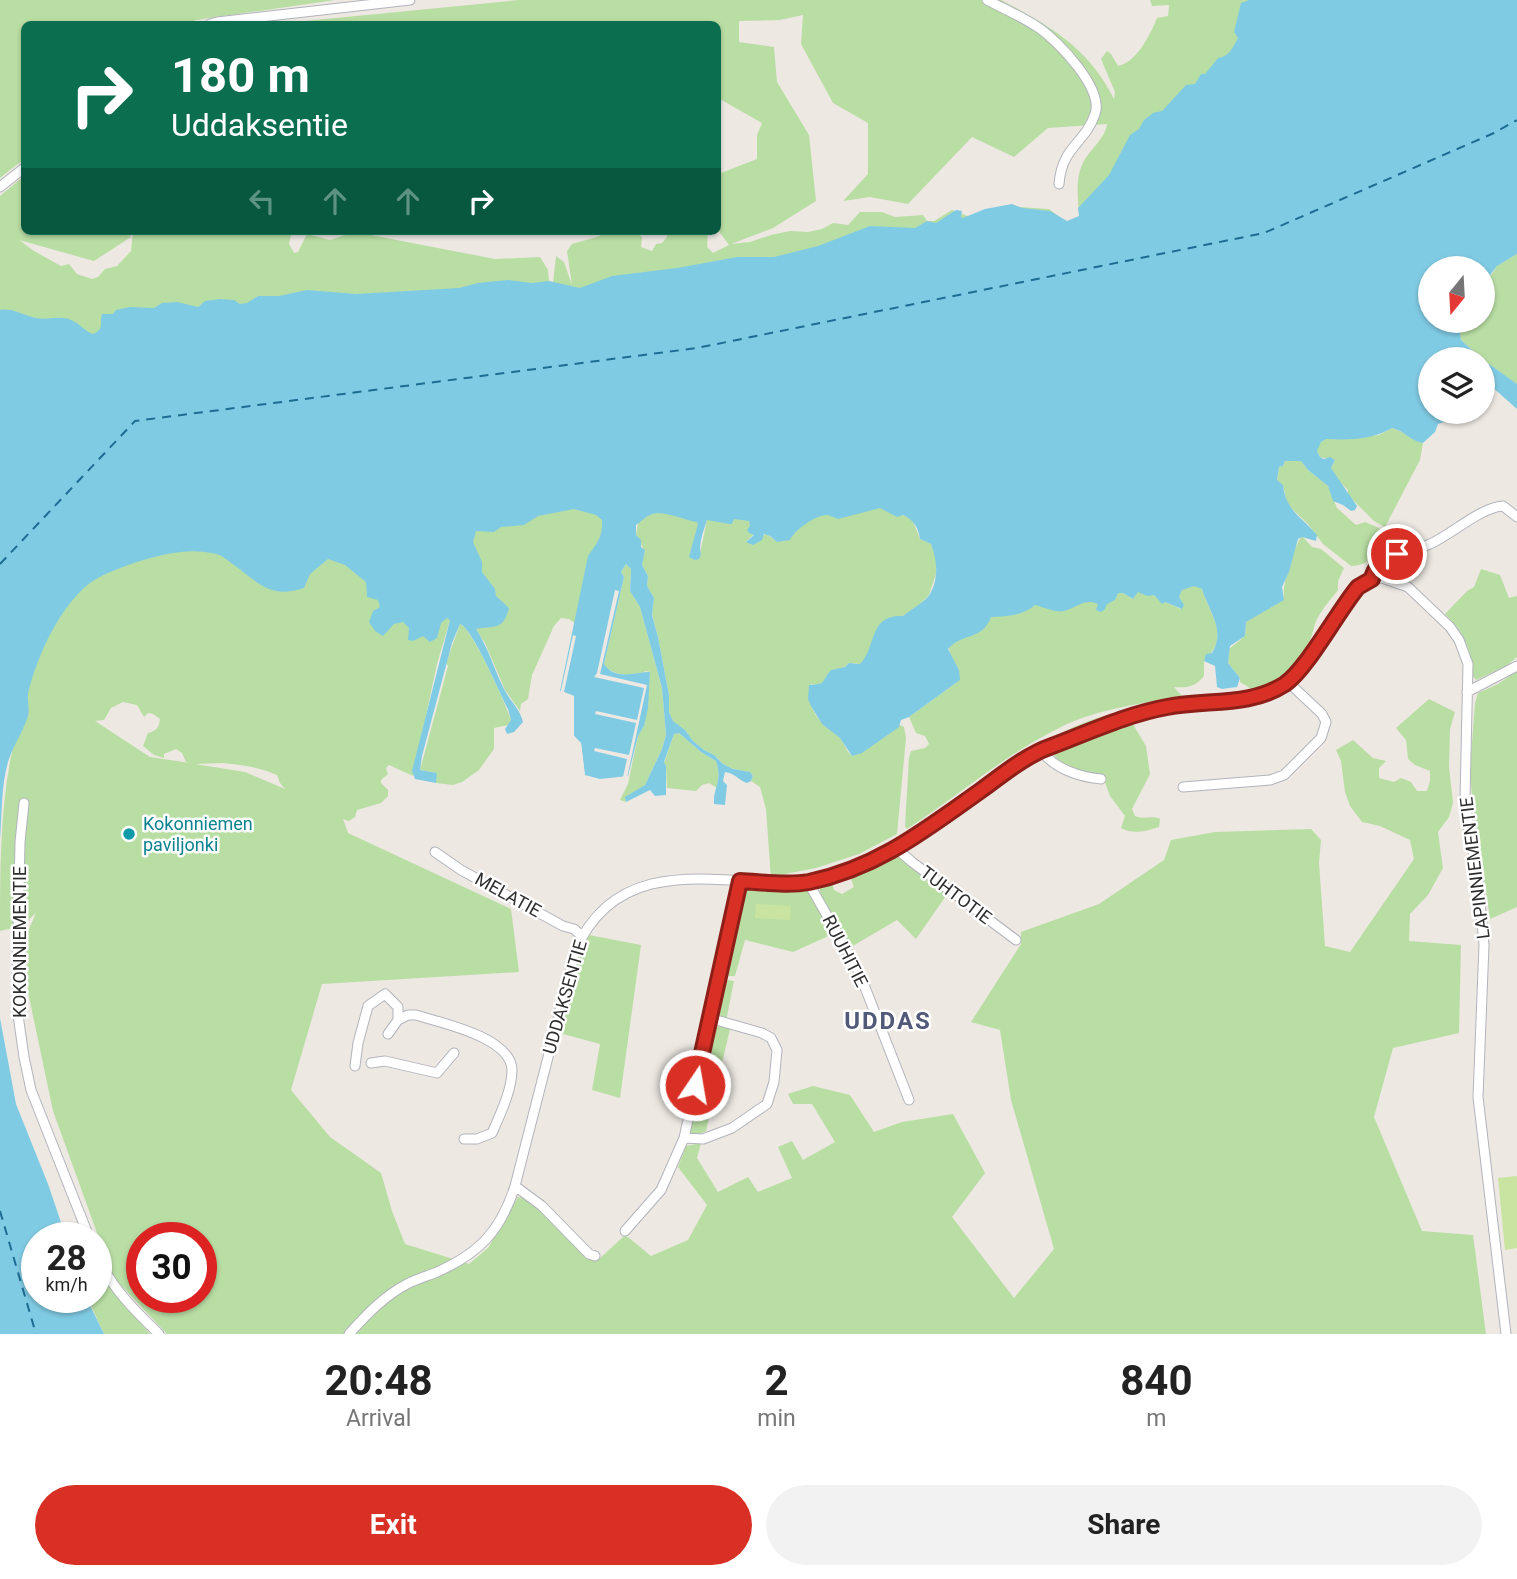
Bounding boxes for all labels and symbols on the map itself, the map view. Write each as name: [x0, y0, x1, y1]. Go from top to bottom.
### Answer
north arrow: [1418, 256, 1494, 332]
pin: [1367, 524, 1427, 584]
street label: LAPINNIEMENTIE: [1455, 796, 1494, 940]
place label: Kokonniemen paviljonki: [143, 813, 253, 855]
marker: Kokonniemen paviljonki: [121, 826, 137, 842]
street label: TUHTOTIE: [917, 861, 996, 928]
street label: KOKONNIEMENTIE: [9, 866, 30, 1018]
street label: MELATIE: [472, 868, 545, 921]
street label: RUUHITIE: [818, 911, 872, 990]
street label: UDDAKSENTIE: [538, 937, 591, 1056]
district label: UDDAS: [844, 1007, 932, 1035]
position arrow: [658, 1048, 732, 1122]
speed limit sign: 30: [126, 1222, 217, 1313]

